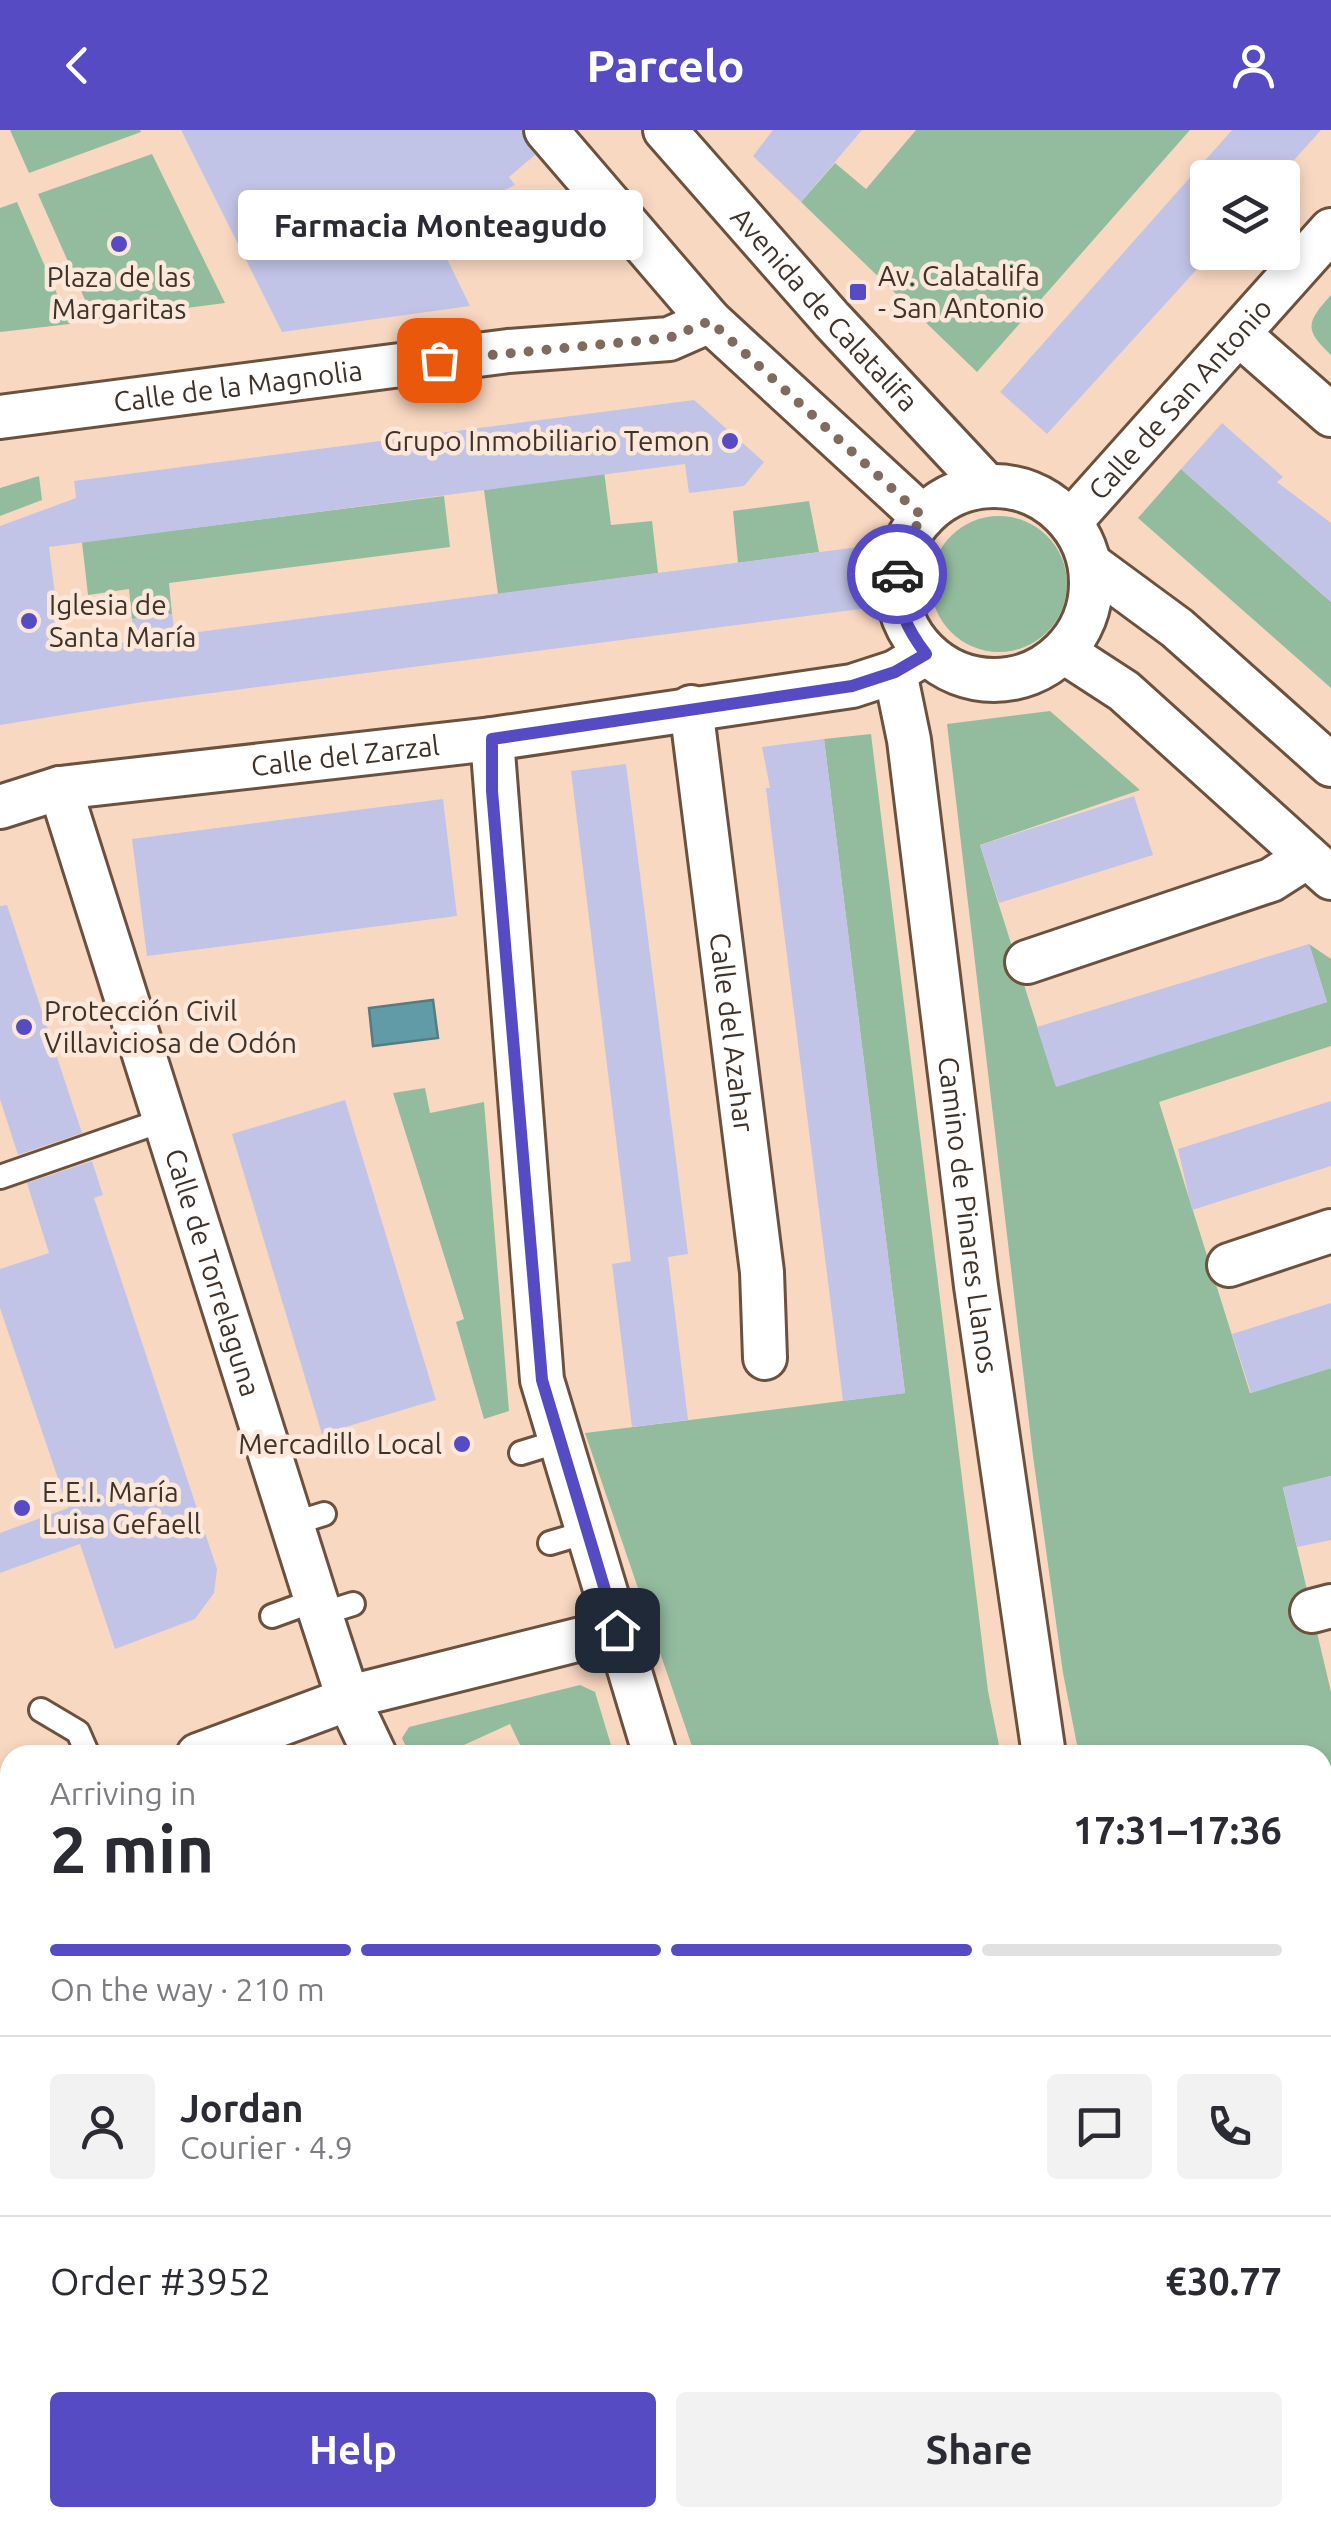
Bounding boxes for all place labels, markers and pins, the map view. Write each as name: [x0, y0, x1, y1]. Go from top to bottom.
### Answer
callout: Farmacia Monteagudo: [236, 190, 642, 260]
marker: Plaza de las Margaritas: [108, 233, 130, 255]
place label: Av. Calatalifa - San Antonio: [878, 260, 1045, 323]
place label: Plaza de las Margaritas: [47, 261, 191, 324]
marker: Av. Calatalifa - San Antonio: [847, 281, 869, 303]
pin: [397, 318, 482, 403]
place label: Grupo Inmobiliario Temon: [384, 425, 710, 456]
marker: Grupo Inmobiliario Temon: [719, 430, 741, 452]
place label: Iglesia de Santa María: [49, 589, 196, 652]
marker: Iglesia de Santa María: [18, 610, 40, 632]
place label: Protección Civil Villaviciosa de Odón: [44, 995, 297, 1058]
marker: Protección Civil Villaviciosa de Odón: [13, 1016, 35, 1038]
place label: Mercadillo Local: [238, 1428, 442, 1459]
marker: Mercadillo Local: [451, 1433, 473, 1455]
place label: E.E.I. María Luisa Gefaell: [42, 1476, 201, 1539]
marker: E.E.I. María Luisa Gefaell: [11, 1497, 33, 1519]
pin: [575, 1588, 660, 1673]

